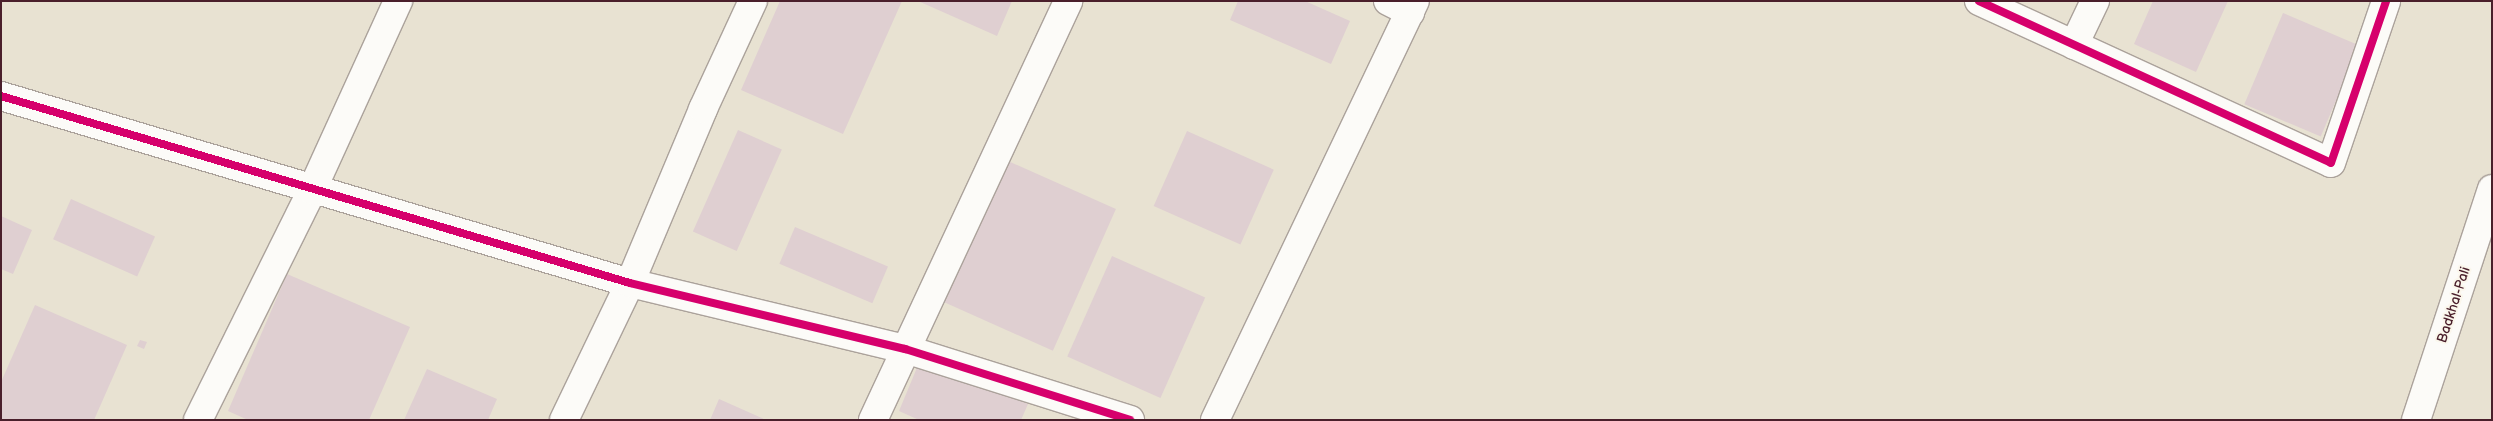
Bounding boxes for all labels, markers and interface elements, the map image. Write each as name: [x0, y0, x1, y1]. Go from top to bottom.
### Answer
street label: Badkhal-Pali: [2434, 265, 2474, 345]

